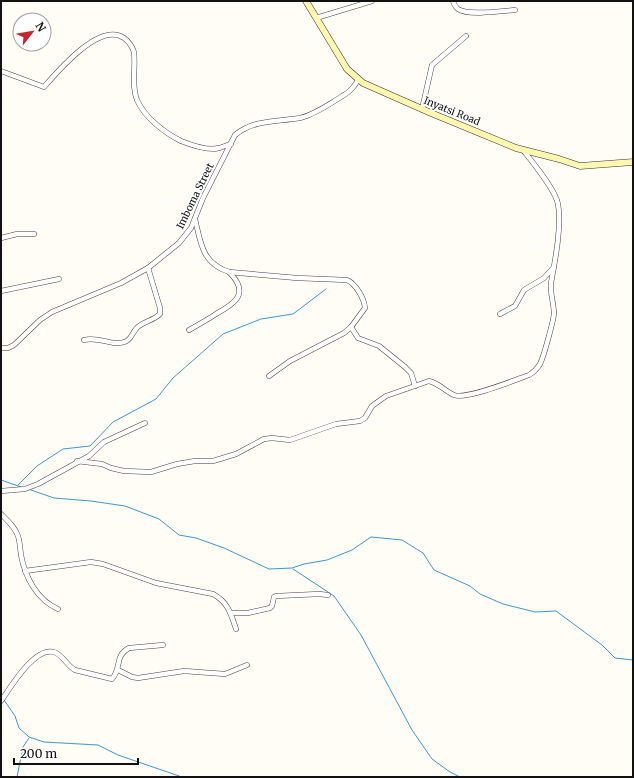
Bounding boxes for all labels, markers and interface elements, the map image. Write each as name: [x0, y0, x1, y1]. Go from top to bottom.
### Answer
north arrow: [12, 12, 52, 52]
text: N: [32, 20, 49, 34]
street label: Inyatsi Road: [422, 94, 482, 128]
street label: Imboma Street: [173, 161, 217, 231]
scale bar: [14, 740, 138, 766]
text: 200 m: [20, 746, 57, 761]

